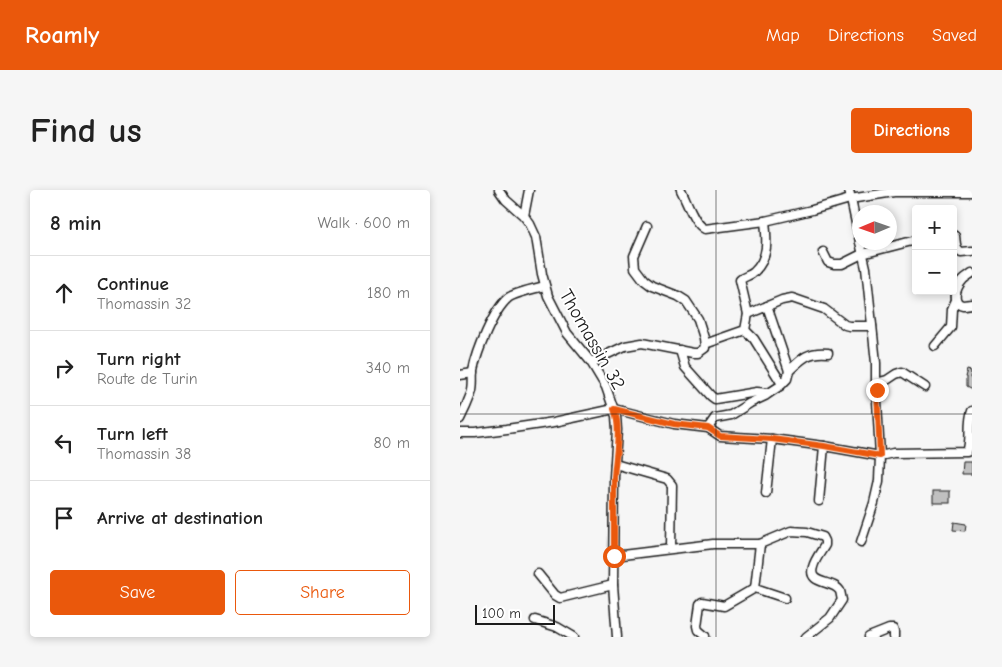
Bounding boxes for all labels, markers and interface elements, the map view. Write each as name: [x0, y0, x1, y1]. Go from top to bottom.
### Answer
text: Roamly: [25, 21, 99, 49]
text: Map: [766, 25, 800, 46]
text: Directions: [828, 25, 904, 46]
text: Saved: [932, 25, 977, 46]
button: Directions: [851, 108, 972, 153]
text: Find us: [30, 110, 142, 151]
north arrow: [852, 205, 897, 250]
map controls: [912, 205, 957, 295]
button: +: [912, 205, 957, 250]
text: 8 min: [50, 211, 101, 235]
text: Walk · 600 m: [317, 214, 410, 232]
button: −: [912, 250, 957, 295]
text: Continue: [97, 273, 169, 295]
icon: ahead: [50, 279, 78, 307]
text: 180 m: [367, 284, 410, 302]
street label: Thomassin 32: [555, 285, 630, 394]
text: Thomassin 32: [97, 295, 191, 313]
text: Turn right: [97, 348, 181, 370]
icon: right: [50, 354, 78, 382]
text: 340 m: [366, 359, 410, 377]
text: Route de Turin: [97, 370, 198, 388]
route end: [866, 379, 889, 402]
text: Turn left: [97, 423, 168, 445]
icon: left: [50, 429, 78, 457]
text: 80 m: [373, 434, 410, 452]
text: Thomassin 38: [97, 445, 191, 463]
icon: arrive: [50, 504, 78, 532]
text: Arrive at destination: [97, 507, 263, 529]
route start: [603, 545, 626, 568]
button: Save: [50, 570, 225, 615]
button: Share: [235, 570, 410, 615]
scale bar: [475, 602, 555, 625]
text: 100 m: [482, 605, 521, 622]

